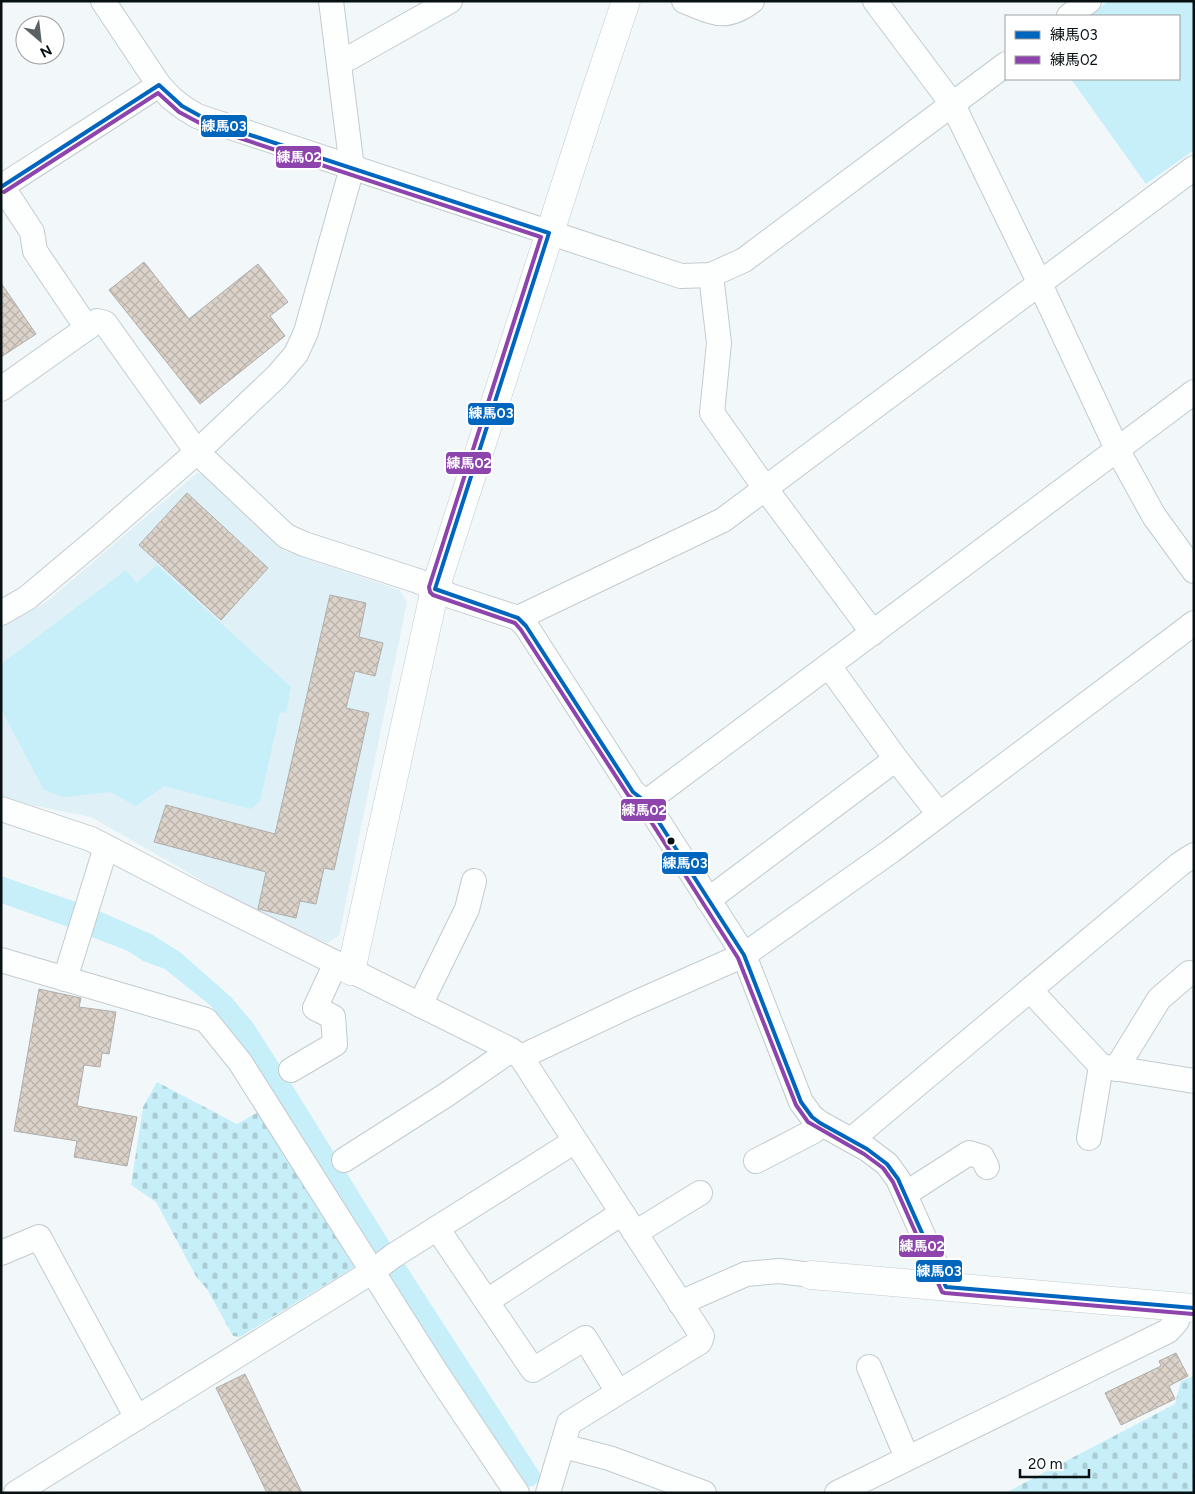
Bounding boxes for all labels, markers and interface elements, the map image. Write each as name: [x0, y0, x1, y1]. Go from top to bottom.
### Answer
north arrow: [15, 15, 65, 65]
legend: [1005, 15, 1180, 80]
text: 練馬03: [1050, 26, 1098, 44]
text: N: [37, 41, 55, 61]
text: 練馬02: [1050, 51, 1098, 69]
line badge: 練馬03: [200, 114, 248, 138]
text: 練馬03: [202, 118, 247, 135]
line badge: 練馬02: [275, 145, 322, 169]
text: 練馬02: [276, 149, 322, 166]
line badge: 練馬03: [467, 402, 515, 426]
text: 練馬03: [469, 405, 514, 422]
line badge: 練馬02: [445, 451, 492, 475]
text: 練馬02: [446, 455, 492, 472]
line badge: 練馬02: [620, 798, 667, 822]
text: 練馬02: [621, 802, 667, 819]
unlabelled marker: [666, 836, 676, 846]
line badge: 練馬03: [661, 851, 709, 875]
text: 練馬03: [663, 855, 708, 872]
line badge: 練馬02: [898, 1234, 945, 1258]
text: 練馬02: [899, 1238, 945, 1255]
line badge: 練馬03: [915, 1259, 963, 1283]
text: 練馬03: [917, 1263, 962, 1280]
scale bar: [1020, 1446, 1089, 1478]
text: 20 m: [1028, 1455, 1062, 1473]

